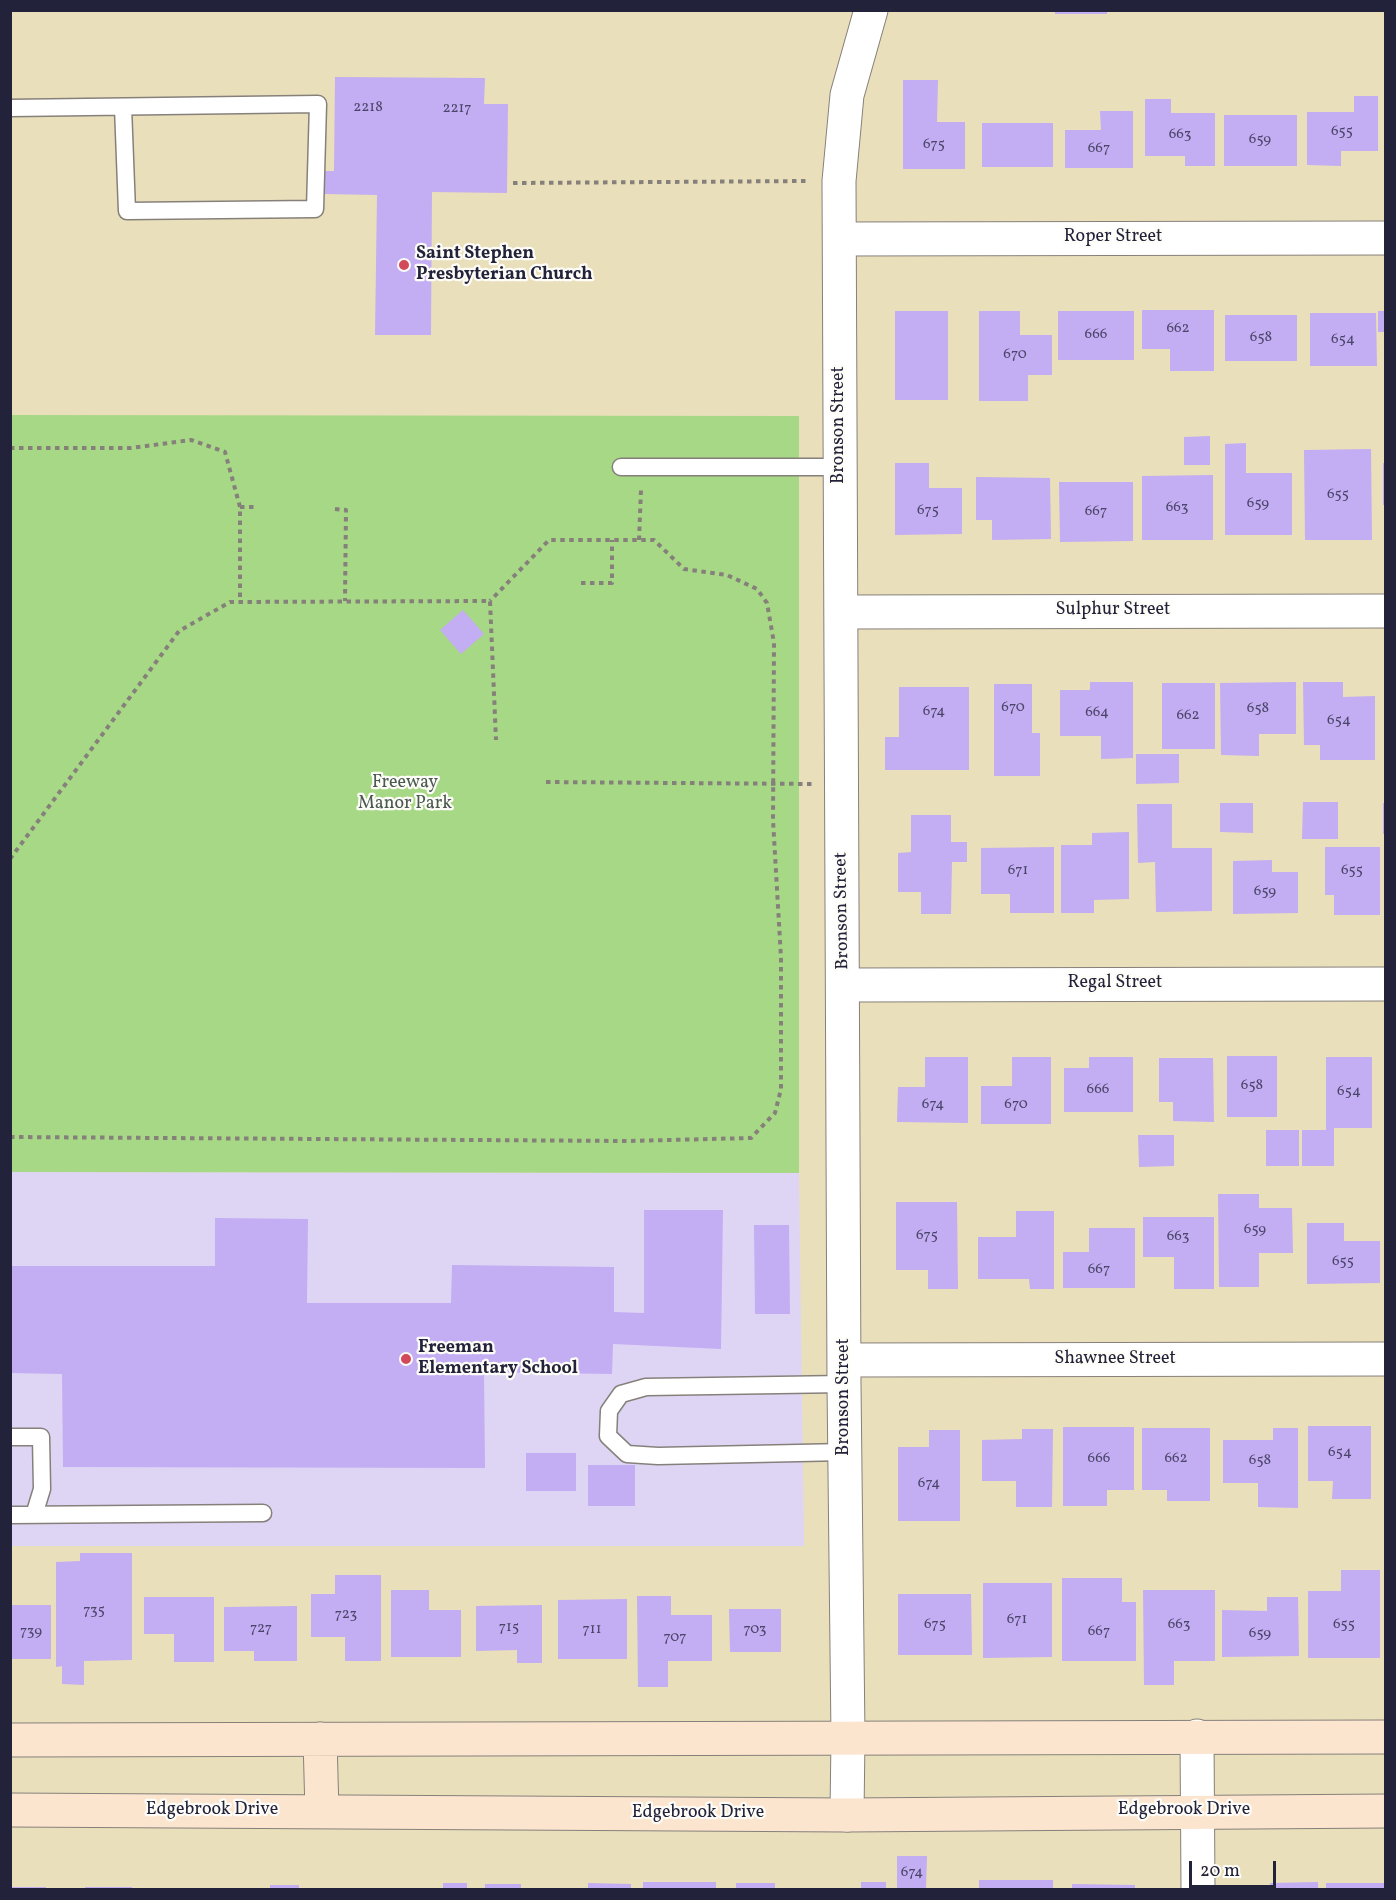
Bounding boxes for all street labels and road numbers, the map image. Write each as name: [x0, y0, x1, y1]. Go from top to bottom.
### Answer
street label: Roper Street: [1064, 227, 1162, 249]
street label: Bronson Street: [829, 366, 851, 484]
street label: Sulphur Street: [1056, 600, 1170, 622]
street label: Bronson Street: [831, 852, 855, 970]
street label: Regal Street: [1068, 973, 1162, 995]
street label: Bronson Street: [834, 1338, 856, 1456]
street label: Shawnee Street: [1054, 1349, 1176, 1371]
street label: Edgebrook Drive: [146, 1800, 278, 1822]
street label: Edgebrook Drive: [1118, 1800, 1250, 1822]
street label: Edgebrook Drive: [632, 1803, 764, 1825]

